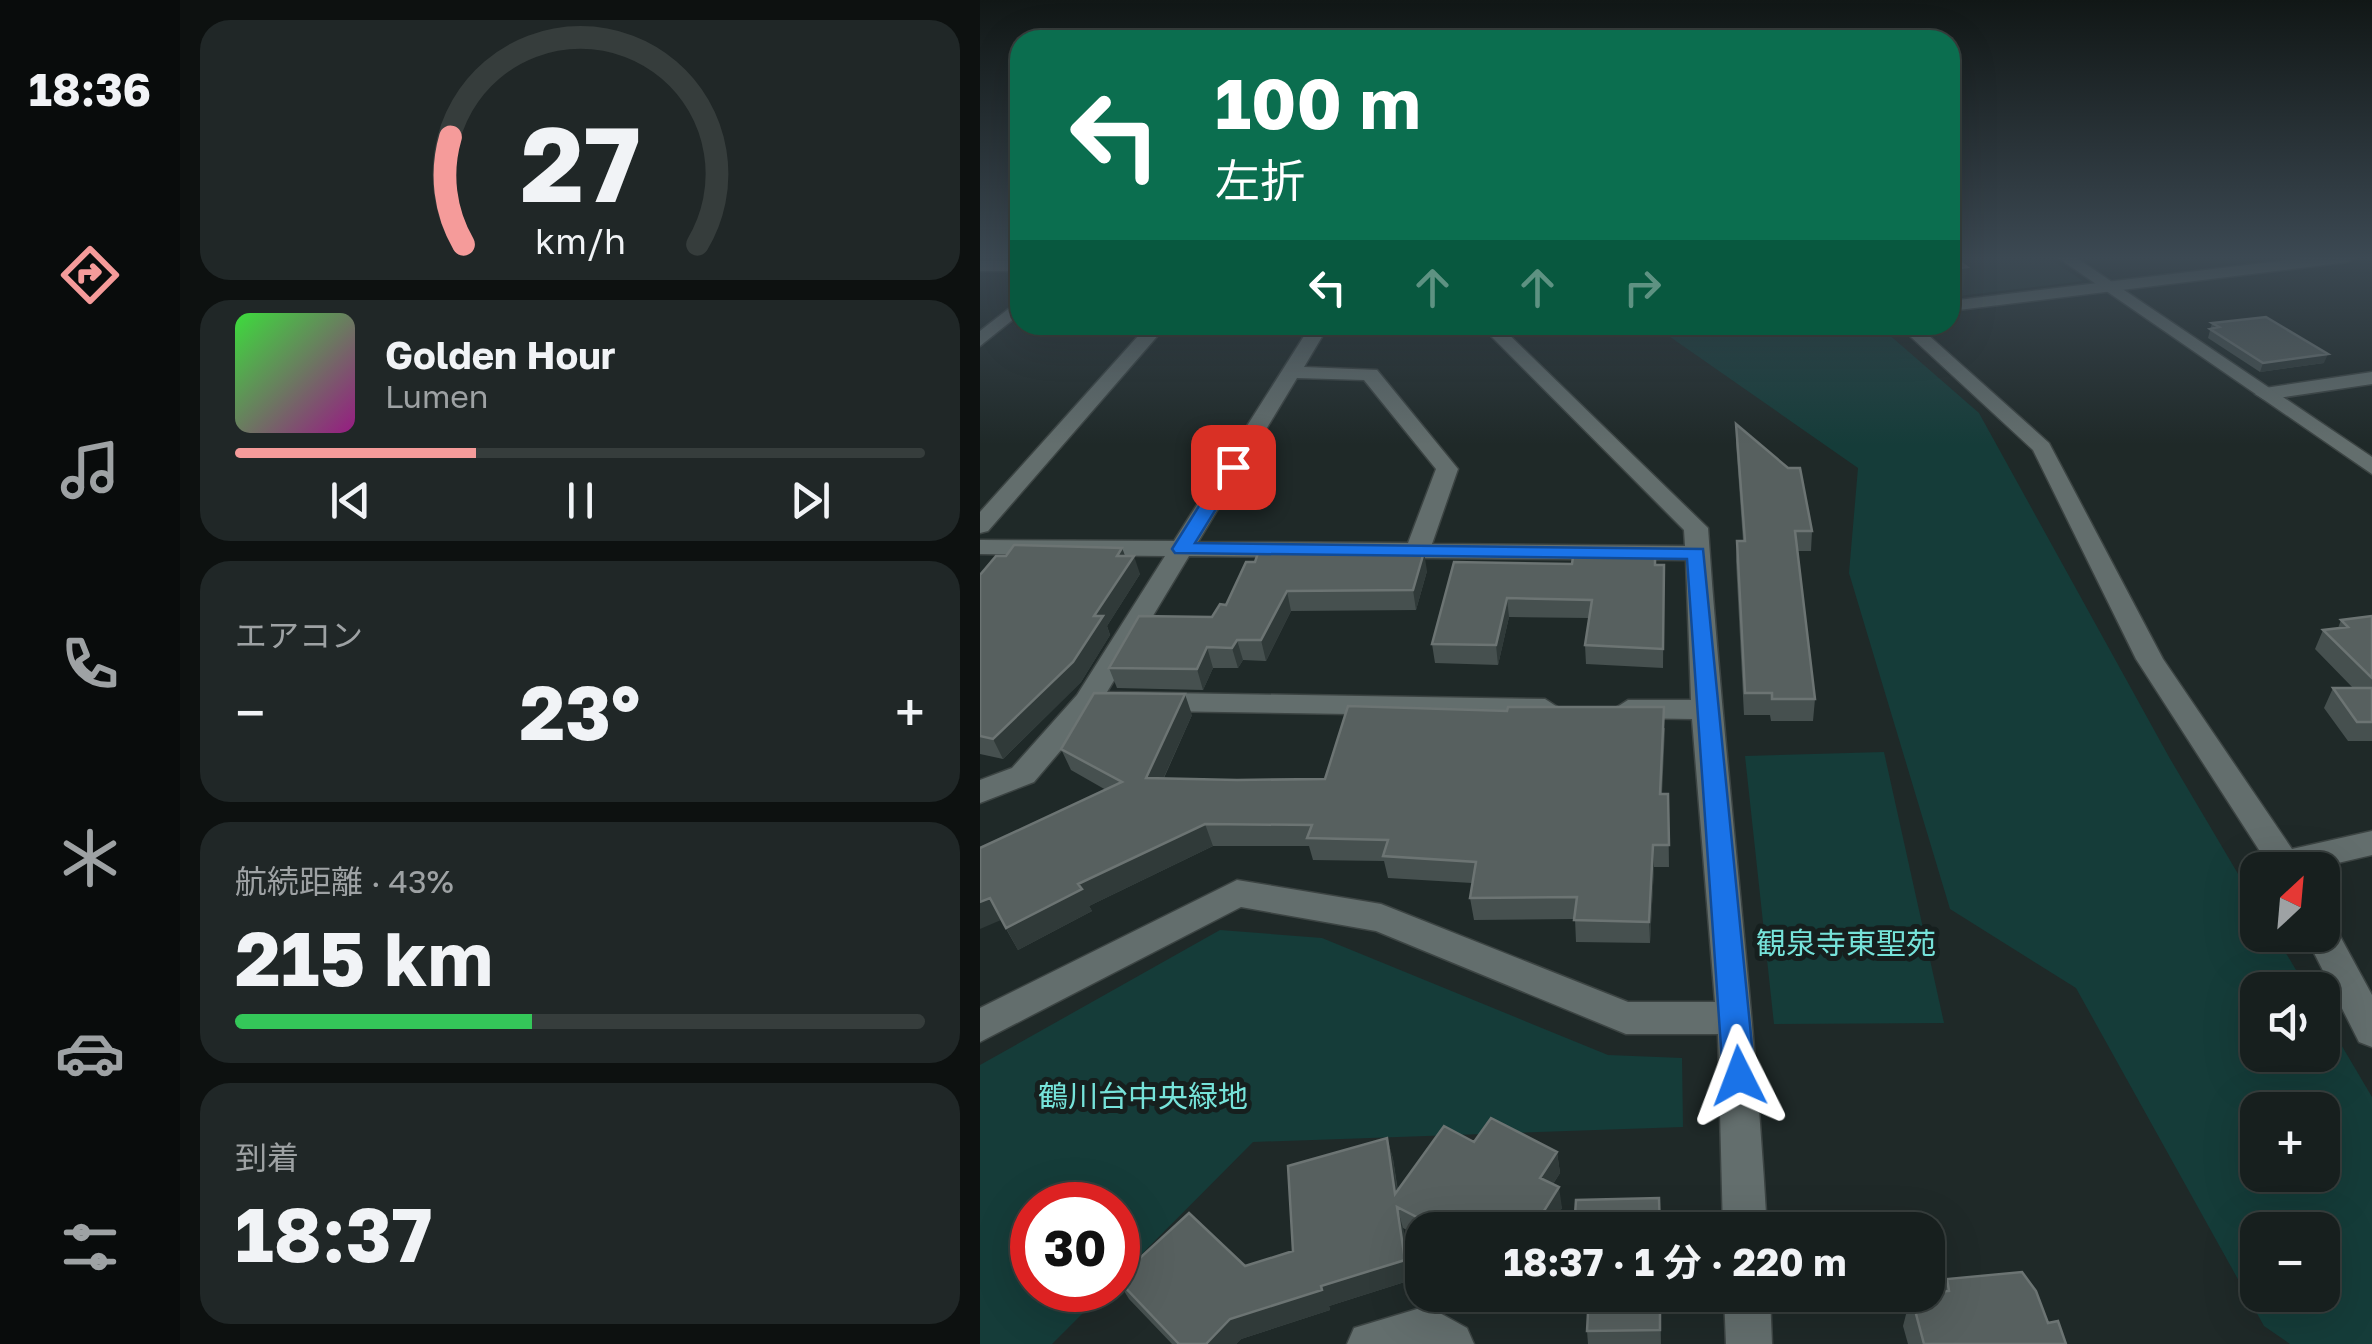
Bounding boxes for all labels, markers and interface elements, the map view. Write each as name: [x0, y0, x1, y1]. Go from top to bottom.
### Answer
text: 100 m: [1215, 60, 1421, 144]
text: 18:36: [29, 62, 151, 116]
icon: left: [1050, 70, 1180, 200]
text: 27: [520, 100, 640, 225]
text: 左折: [1215, 153, 1305, 207]
text: km/h: [535, 219, 625, 262]
icon: directions: [55, 240, 125, 310]
icon: left: [1300, 260, 1355, 315]
icon: ahead: [1405, 260, 1460, 315]
icon: ahead: [1510, 260, 1565, 315]
icon: right: [1615, 260, 1670, 315]
text: Golden Hour: [385, 332, 616, 377]
text: Lumen: [385, 377, 489, 415]
pin: [1191, 425, 1276, 510]
icon: music: [55, 435, 125, 505]
icon: arrive: [1206, 440, 1261, 495]
icon: previous: [323, 473, 378, 528]
icon: pause: [553, 473, 608, 528]
icon: next: [783, 473, 838, 528]
text: エアコン: [235, 616, 363, 654]
icon: phone: [55, 629, 125, 699]
text: 23°: [520, 666, 640, 757]
text: −: [235, 679, 265, 745]
text: +: [895, 679, 925, 745]
icon: climate: [55, 823, 125, 893]
north arrow: [2240, 852, 2340, 952]
map controls: [2240, 852, 2340, 1312]
text: 航続距離 · 43%: [235, 862, 454, 900]
text: 215 km: [235, 912, 493, 1003]
park label: 観泉寺東聖苑: [1756, 925, 1936, 961]
button: sound: [2240, 972, 2340, 1072]
icon: car: [55, 1018, 125, 1088]
position arrow: [1687, 1024, 1791, 1128]
park label: 鶴川台中央緑地: [1038, 1078, 1248, 1114]
button: +: [2240, 1092, 2340, 1192]
text: 到着: [235, 1138, 299, 1176]
speed limit sign: 30: [1010, 1182, 1140, 1312]
text: 18:37: [235, 1188, 432, 1279]
icon: filters: [55, 1212, 125, 1282]
button: −: [2240, 1212, 2340, 1312]
text: 18:37 · 1 分 · 220 m: [1503, 1239, 1847, 1284]

